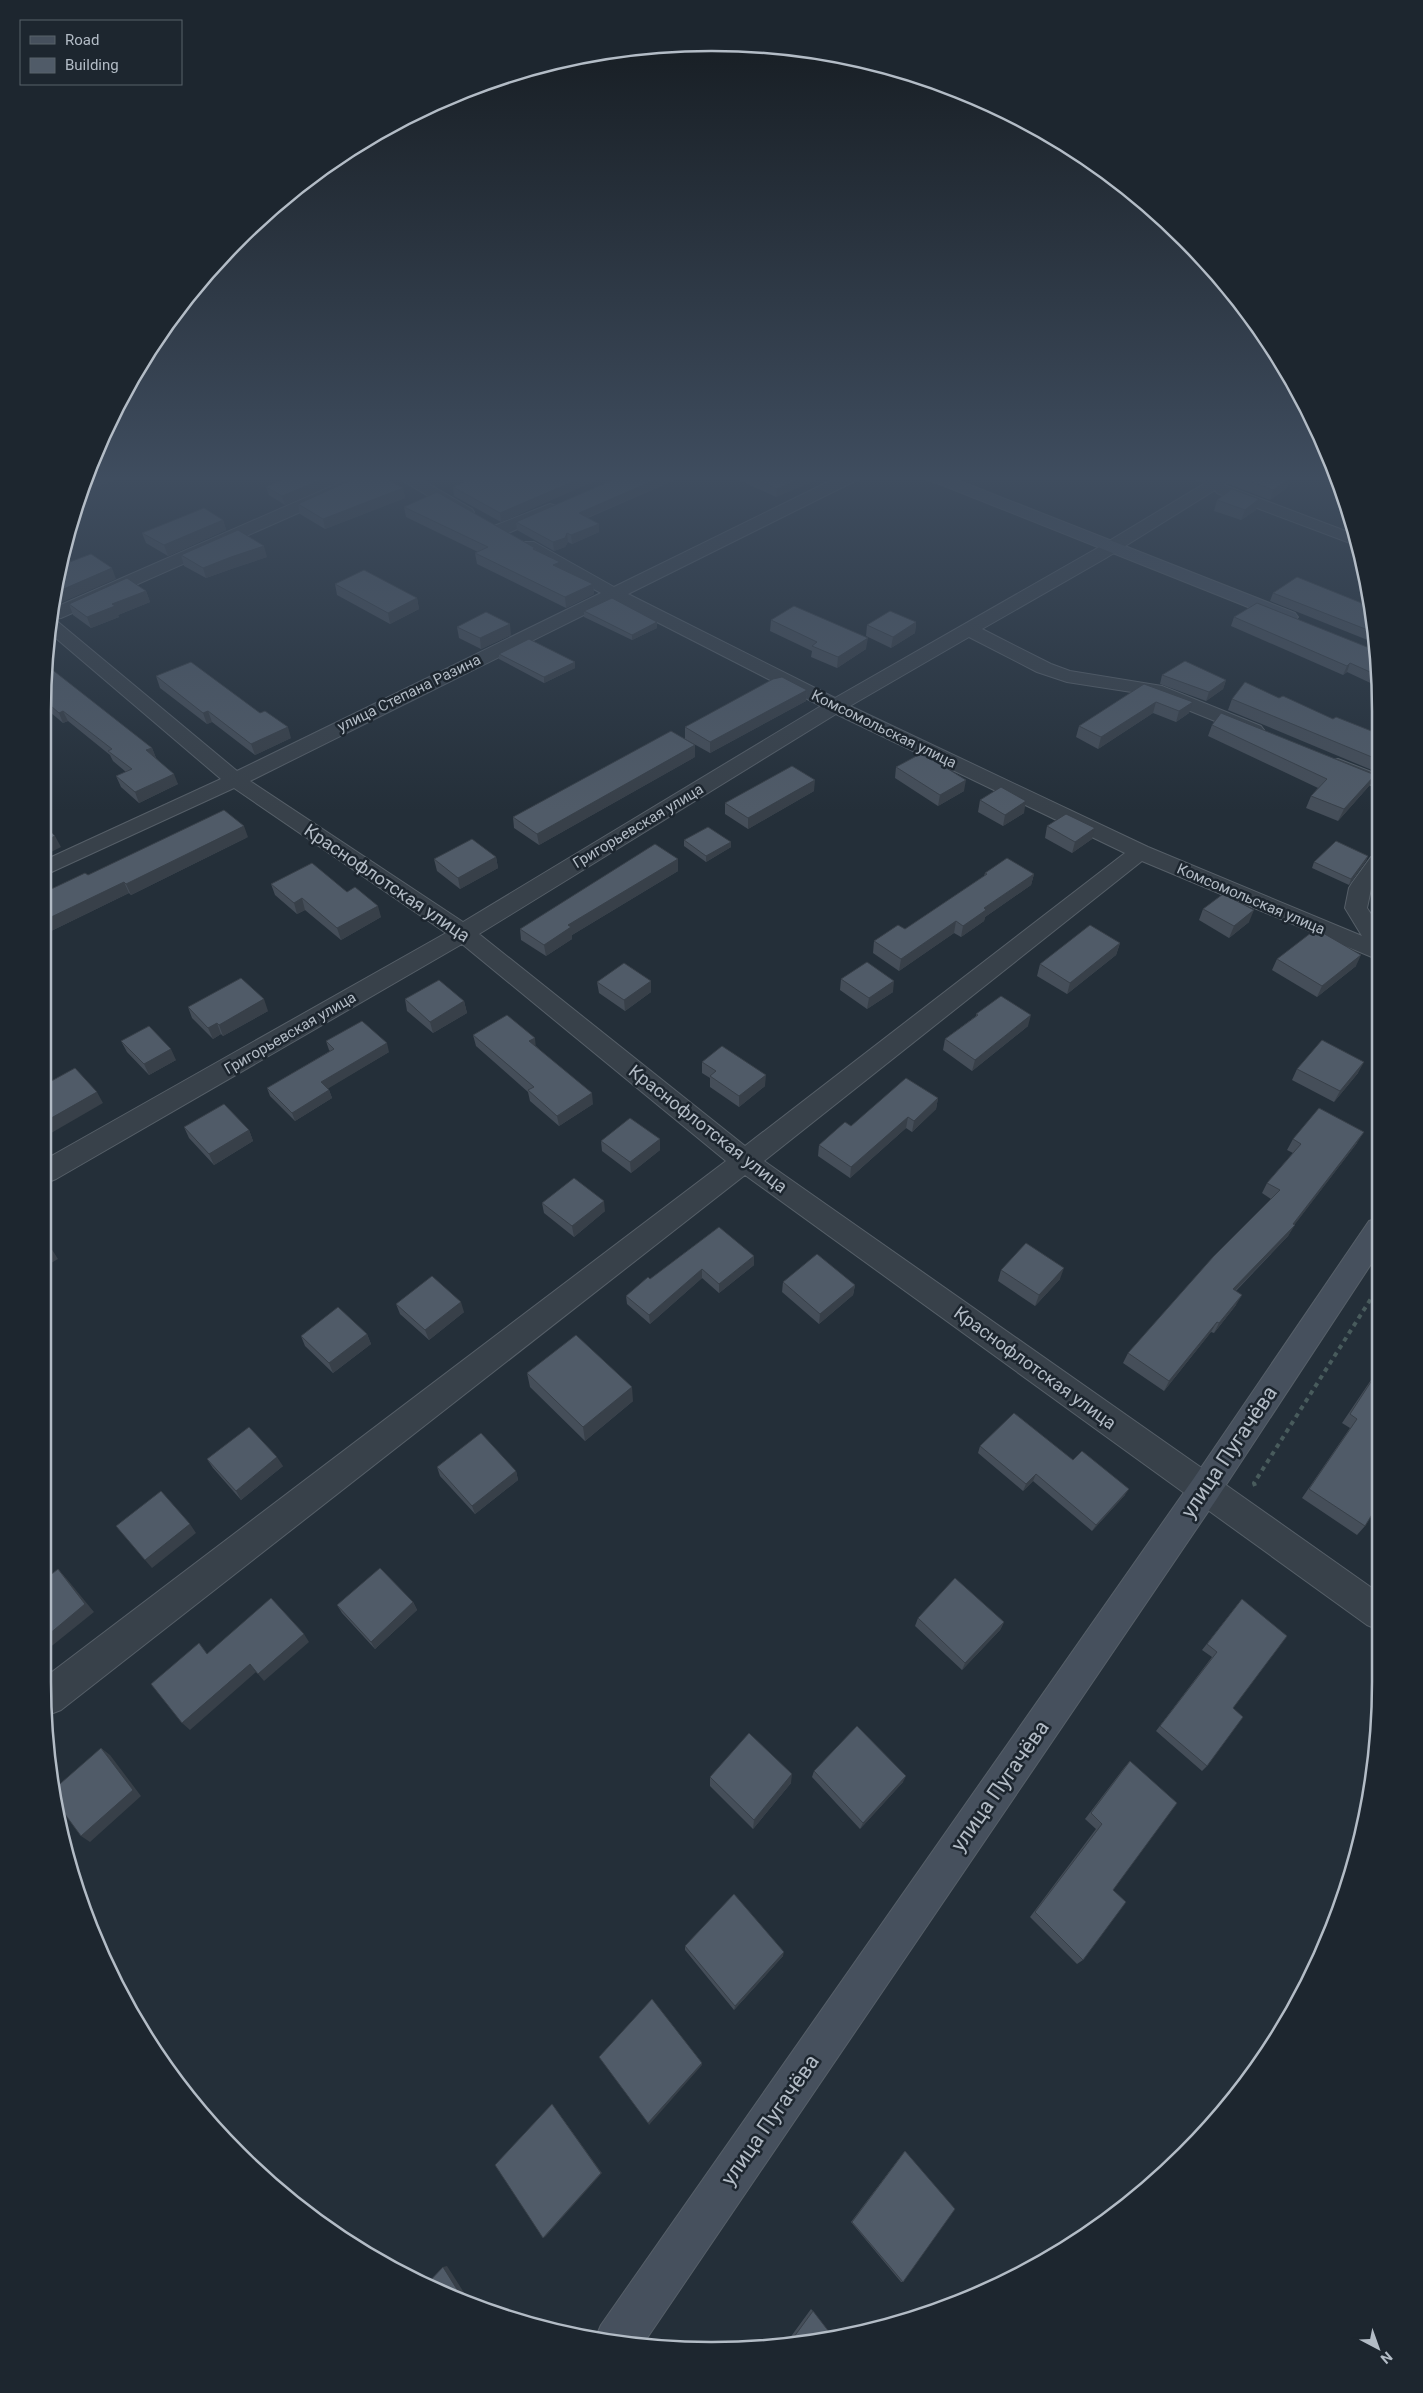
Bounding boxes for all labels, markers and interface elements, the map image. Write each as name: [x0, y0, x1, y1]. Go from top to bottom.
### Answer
legend: [20, 20, 182, 85]
text: Road: [65, 31, 99, 49]
text: Building: [65, 56, 119, 74]
street label: улица Степана Разина: [334, 650, 484, 736]
street label: Комсомольская улица: [809, 686, 959, 772]
street label: Григорьевская улица: [570, 780, 706, 872]
street label: Краснофлотская улица: [300, 819, 474, 946]
street label: Комсомольская улица: [1174, 860, 1328, 938]
street label: Григорьевская улица: [221, 988, 359, 1078]
street label: Краснофлотская улица: [625, 1060, 792, 1197]
street label: Краснофлотская улица: [950, 1302, 1121, 1434]
street label: улица Пугачёва: [1176, 1381, 1282, 1523]
street label: улица Пугачёва: [946, 1716, 1054, 1856]
street label: улица Пугачёва: [716, 2050, 824, 2190]
north arrow: [1353, 2323, 1403, 2373]
text: N: [1378, 2349, 1396, 2367]

